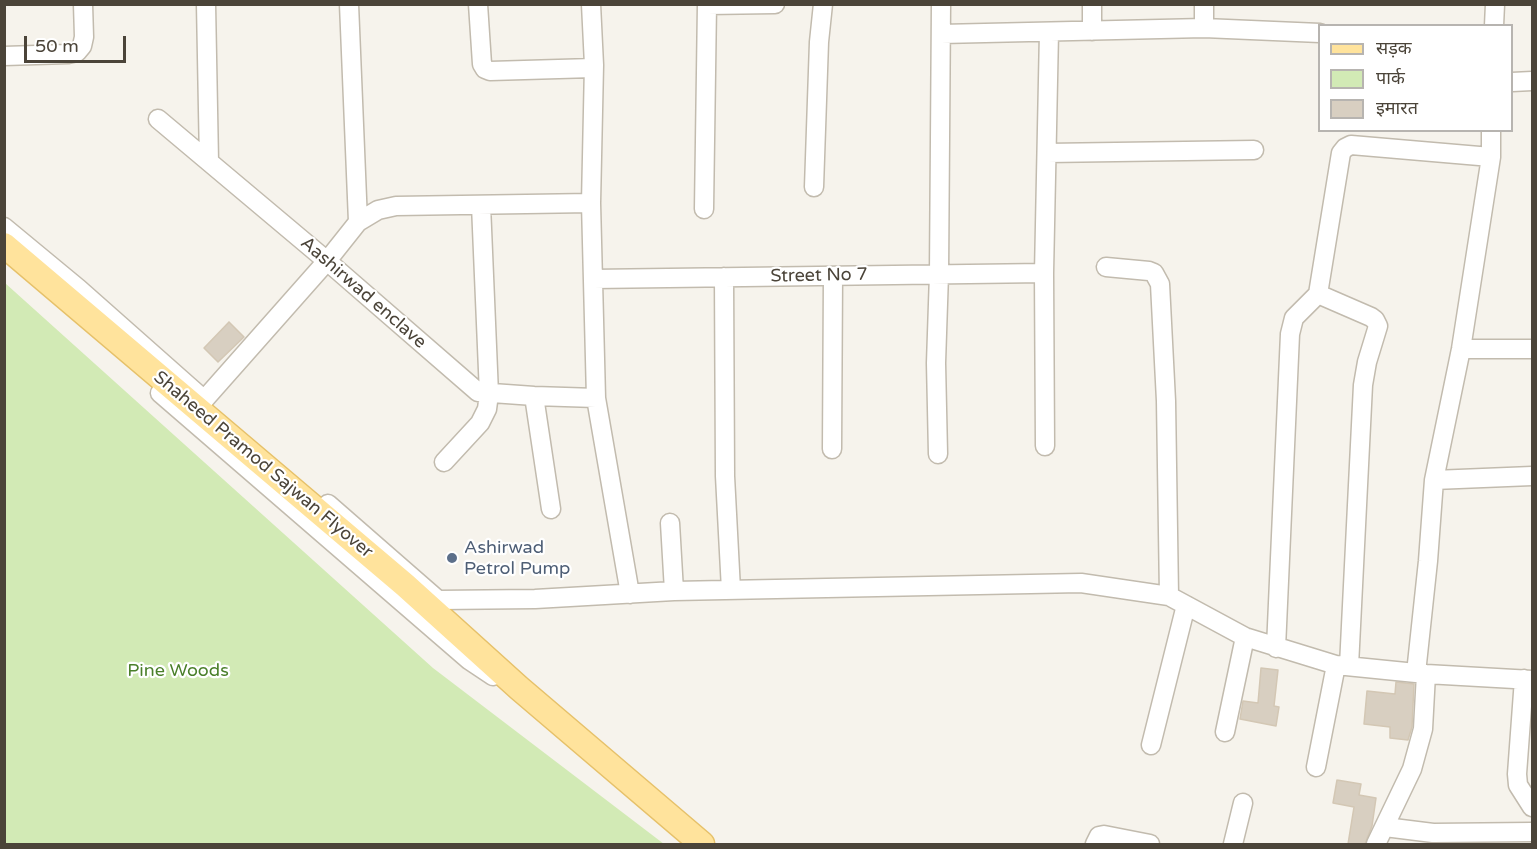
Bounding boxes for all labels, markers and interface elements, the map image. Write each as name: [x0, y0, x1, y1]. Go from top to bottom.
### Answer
scale bar: [27, 24, 129, 62]
legend: [1318, 24, 1513, 132]
text: 50 m: [35, 35, 79, 57]
text: सड़क: [1376, 37, 1412, 59]
text: पार्क: [1376, 67, 1405, 89]
text: इमारत: [1376, 97, 1418, 119]
street label: Aashirwad enclave: [296, 232, 430, 354]
street label: Street No 7: [770, 264, 868, 288]
street label: Shaheed Pramod Sajwan Flyover: [149, 367, 377, 563]
place label: Ashirwad Petrol Pump: [464, 537, 570, 580]
marker: Ashirwad Petrol Pump: [445, 551, 459, 565]
park label: Pine Woods: [127, 660, 229, 682]

